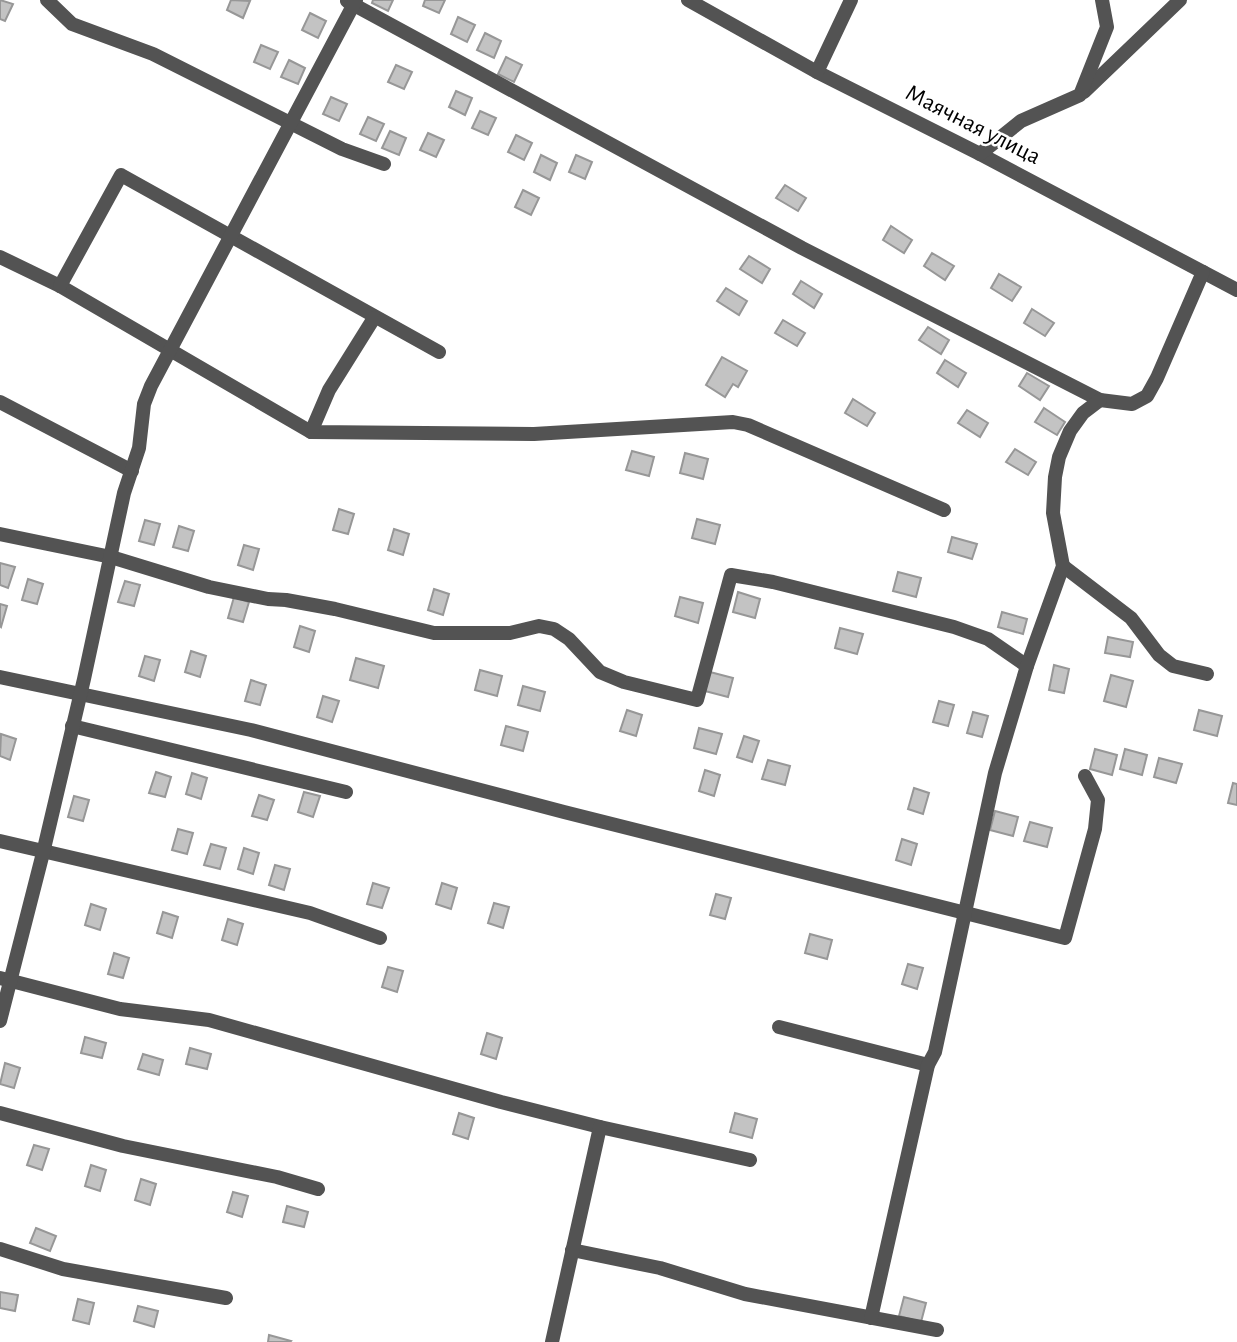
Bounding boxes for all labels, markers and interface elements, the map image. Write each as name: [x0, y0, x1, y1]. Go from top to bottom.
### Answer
street label: Маячная улица: [902, 81, 1044, 169]

